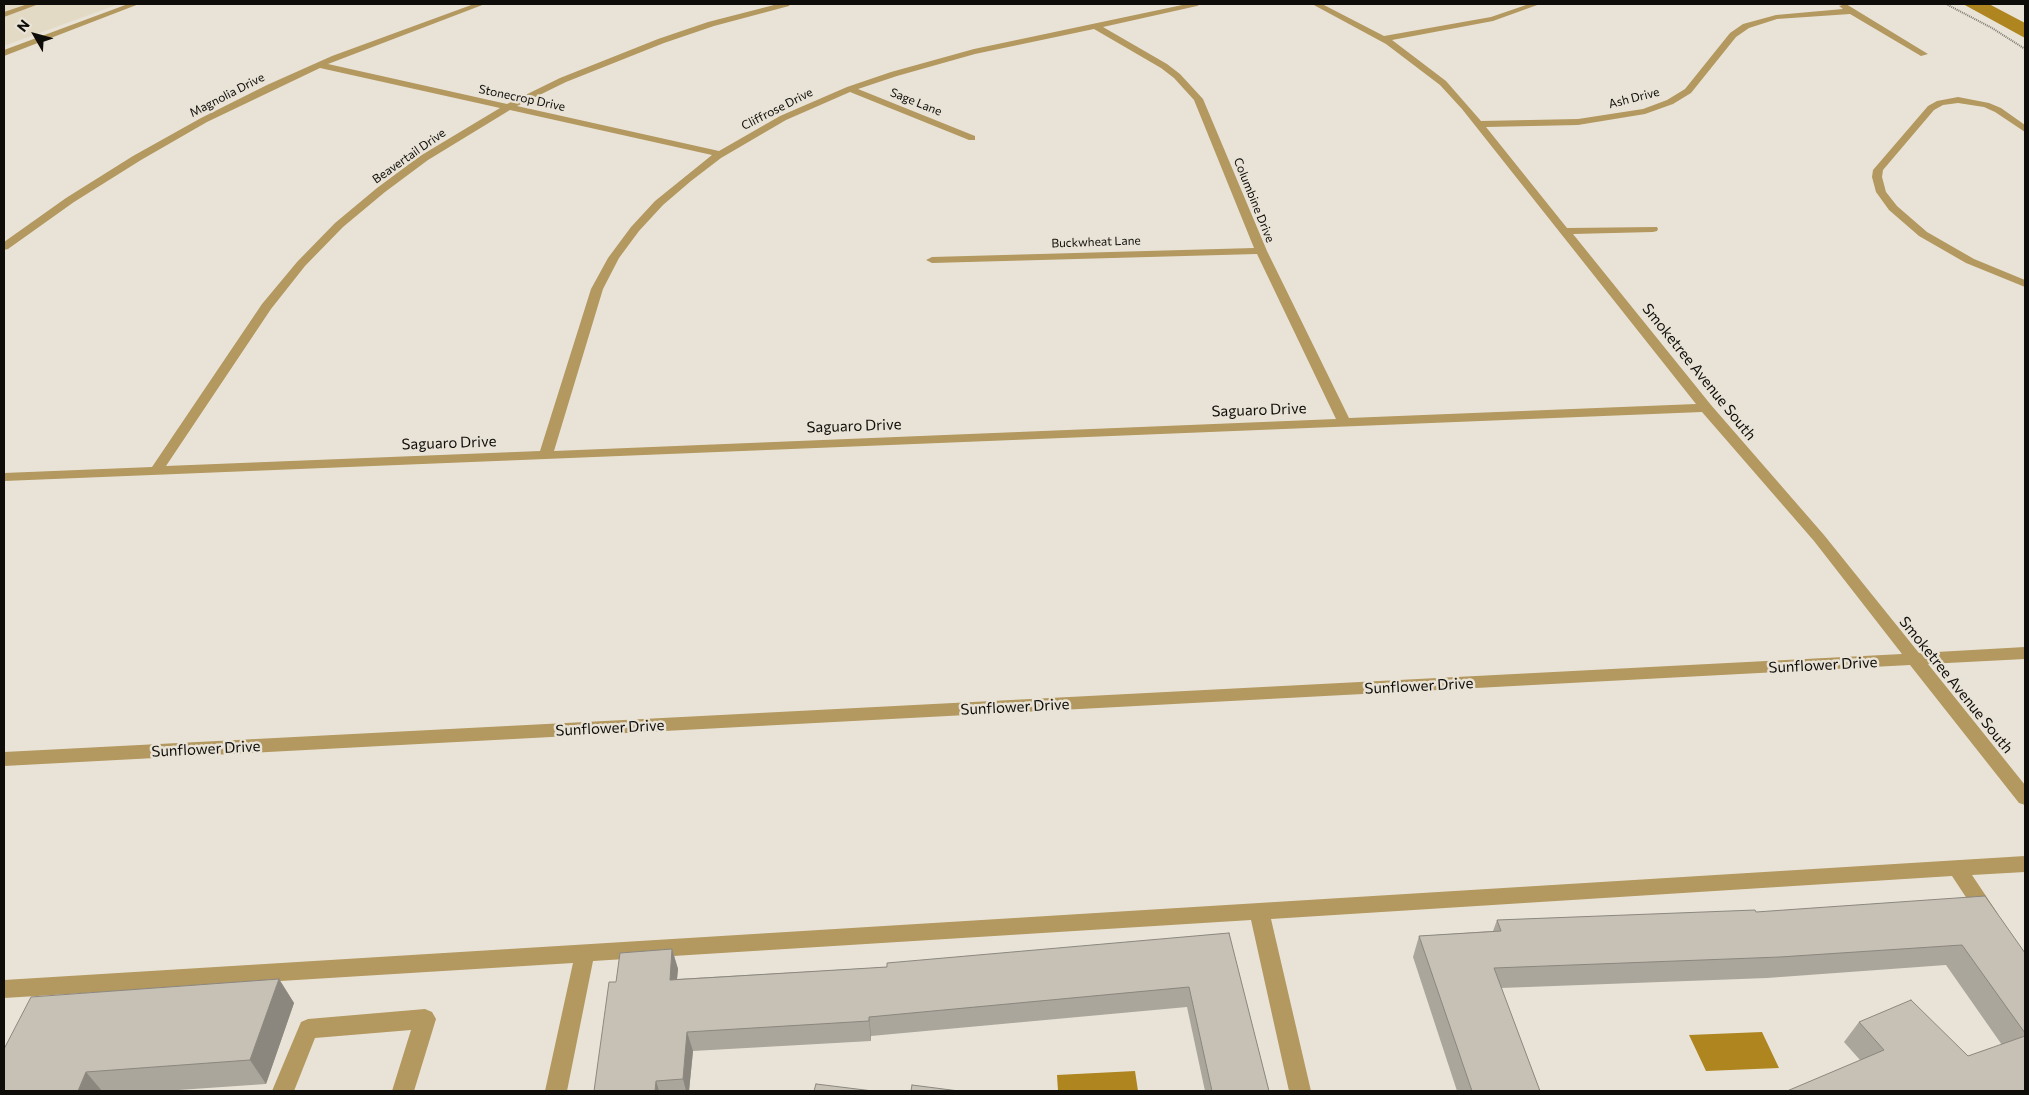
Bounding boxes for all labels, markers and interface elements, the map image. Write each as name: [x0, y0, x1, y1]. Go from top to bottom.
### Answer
north arrow: [10, 10, 60, 60]
text: N: [13, 16, 33, 35]
street label: Magnolia Drive: [187, 70, 267, 120]
street label: Stonecrop Drive: [477, 82, 567, 114]
street label: Cliffrose Drive: [739, 85, 815, 133]
street label: Sage Lane: [888, 85, 944, 119]
street label: Ash Drive: [1607, 85, 1661, 111]
street label: Beavertail Drive: [370, 125, 448, 187]
street label: Columbine Drive: [1230, 155, 1278, 245]
street label: Buckwheat Lane: [1051, 233, 1141, 251]
street label: Smoketree Avenue South: [1638, 300, 1760, 444]
street label: Saguaro Drive: [1211, 399, 1307, 421]
street label: Saguaro Drive: [806, 415, 902, 437]
street label: Saguaro Drive: [401, 432, 497, 454]
street label: Smoketree Avenue South: [1895, 613, 2017, 757]
street label: Sunflower Drive: [1768, 653, 1878, 677]
street label: Sunflower Drive: [1364, 674, 1474, 698]
street label: Sunflower Drive: [960, 695, 1070, 719]
street label: Sunflower Drive: [555, 716, 665, 740]
street label: Sunflower Drive: [151, 737, 261, 761]

